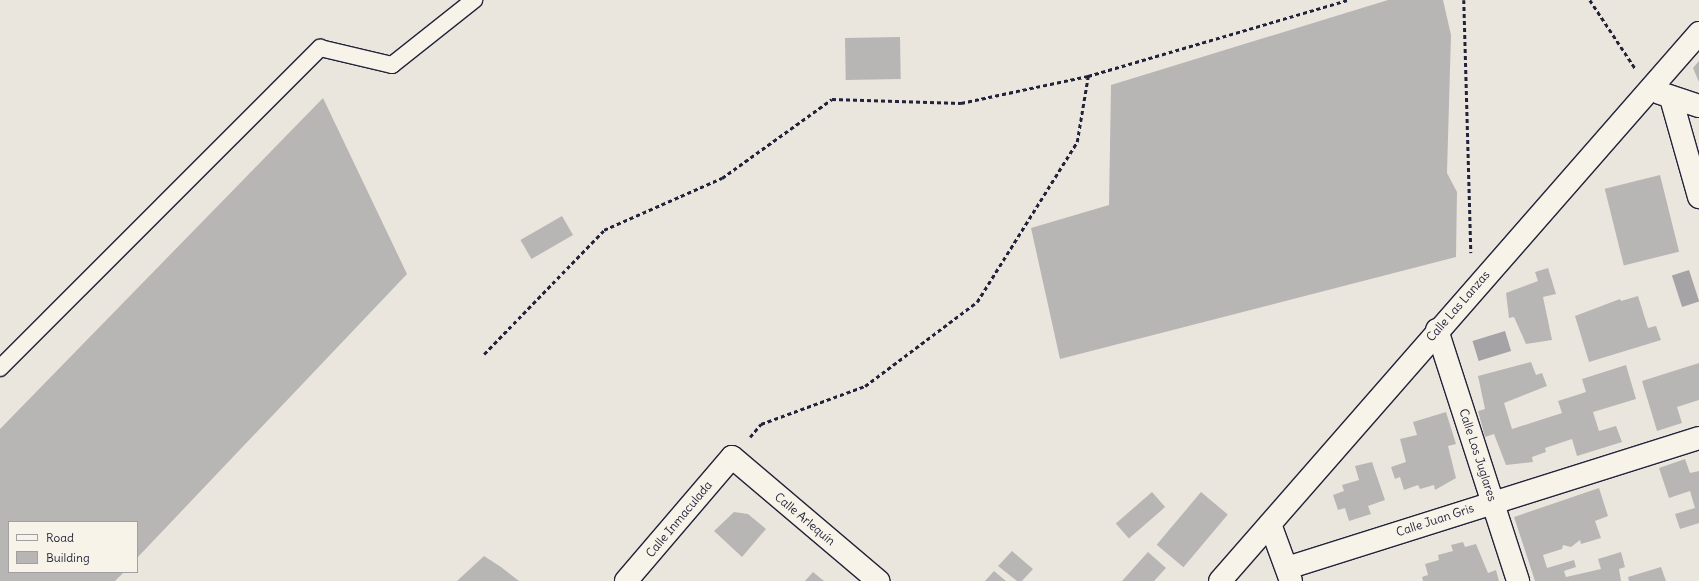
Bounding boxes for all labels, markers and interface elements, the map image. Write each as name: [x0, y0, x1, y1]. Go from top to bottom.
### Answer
street label: Calle Las Lanzas: [1423, 268, 1493, 344]
street label: Calle Los Juglares: [1456, 407, 1500, 503]
street label: Calle Inmaculada: [643, 478, 715, 560]
street label: Calle Arlequín: [772, 490, 838, 548]
street label: Calle Juan Gris: [1394, 501, 1476, 539]
legend: [8, 521, 138, 573]
text: Road: [46, 530, 74, 545]
text: Building: [46, 550, 90, 565]

